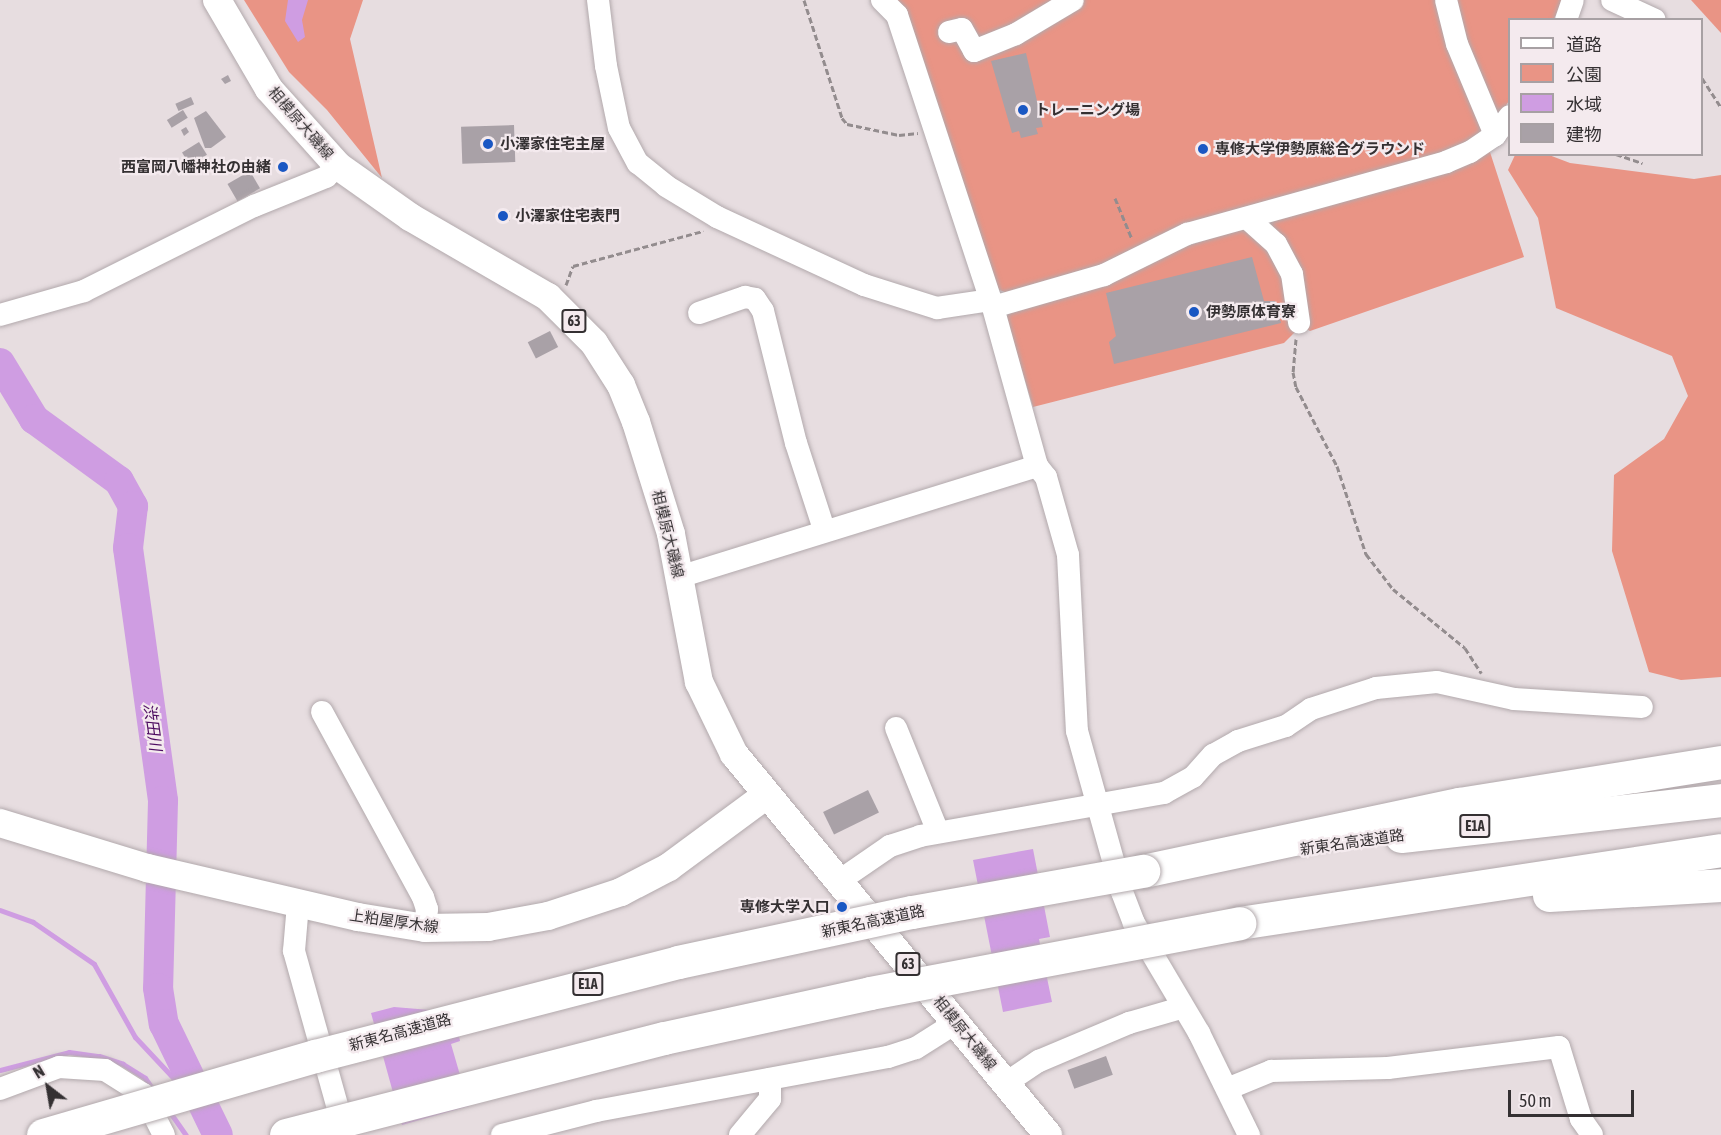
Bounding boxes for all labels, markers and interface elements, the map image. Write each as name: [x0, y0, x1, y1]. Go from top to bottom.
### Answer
legend: [1508, 18, 1703, 156]
text: 道路: [1566, 34, 1602, 55]
text: 公園: [1566, 64, 1602, 85]
street label: 相模原大磯線: [265, 83, 337, 163]
text: 水域: [1566, 94, 1602, 115]
place label: トレーニング場: [1035, 101, 1140, 119]
marker: トレーニング場: [1016, 103, 1030, 117]
text: 建物: [1566, 124, 1602, 145]
place label: 小澤家住宅主屋: [500, 135, 605, 153]
marker: 小澤家住宅主屋: [481, 137, 495, 151]
place label: 専修大学伊勢原総合グラウンド: [1215, 140, 1425, 158]
marker: 専修大学伊勢原総合グラウンド: [1196, 142, 1210, 156]
place label: 西富岡八幡神社の由緒: [121, 158, 271, 176]
marker: 西富岡八幡神社の由緒: [276, 160, 290, 174]
place label: 小澤家住宅表門: [515, 207, 620, 225]
marker: 小澤家住宅表門: [496, 209, 510, 223]
place label: 伊勢原体育寮: [1206, 303, 1296, 321]
marker: 伊勢原体育寮: [1187, 305, 1201, 319]
road number: 63: [560, 310, 588, 332]
street label: 相模原大磯線: [648, 488, 688, 580]
water label: 渋田川: [140, 702, 166, 752]
road number: E1A: [1458, 815, 1492, 837]
street label: 新東名高速道路: [1299, 826, 1405, 858]
place label: 専修大学入口: [740, 898, 830, 916]
marker: 専修大学入口: [835, 900, 849, 914]
street label: 新東名高速道路: [820, 901, 926, 941]
street label: 上粕屋厚木線: [348, 906, 440, 936]
road number: 63: [894, 953, 922, 975]
road number: E1A: [572, 973, 604, 995]
street label: 相模原大磯線: [930, 992, 1000, 1074]
street label: 新東名高速道路: [347, 1010, 453, 1054]
north arrow: [18, 1057, 78, 1117]
text: N: [30, 1061, 47, 1082]
scale bar: [1511, 1078, 1637, 1116]
text: 50 m: [1519, 1090, 1551, 1111]

